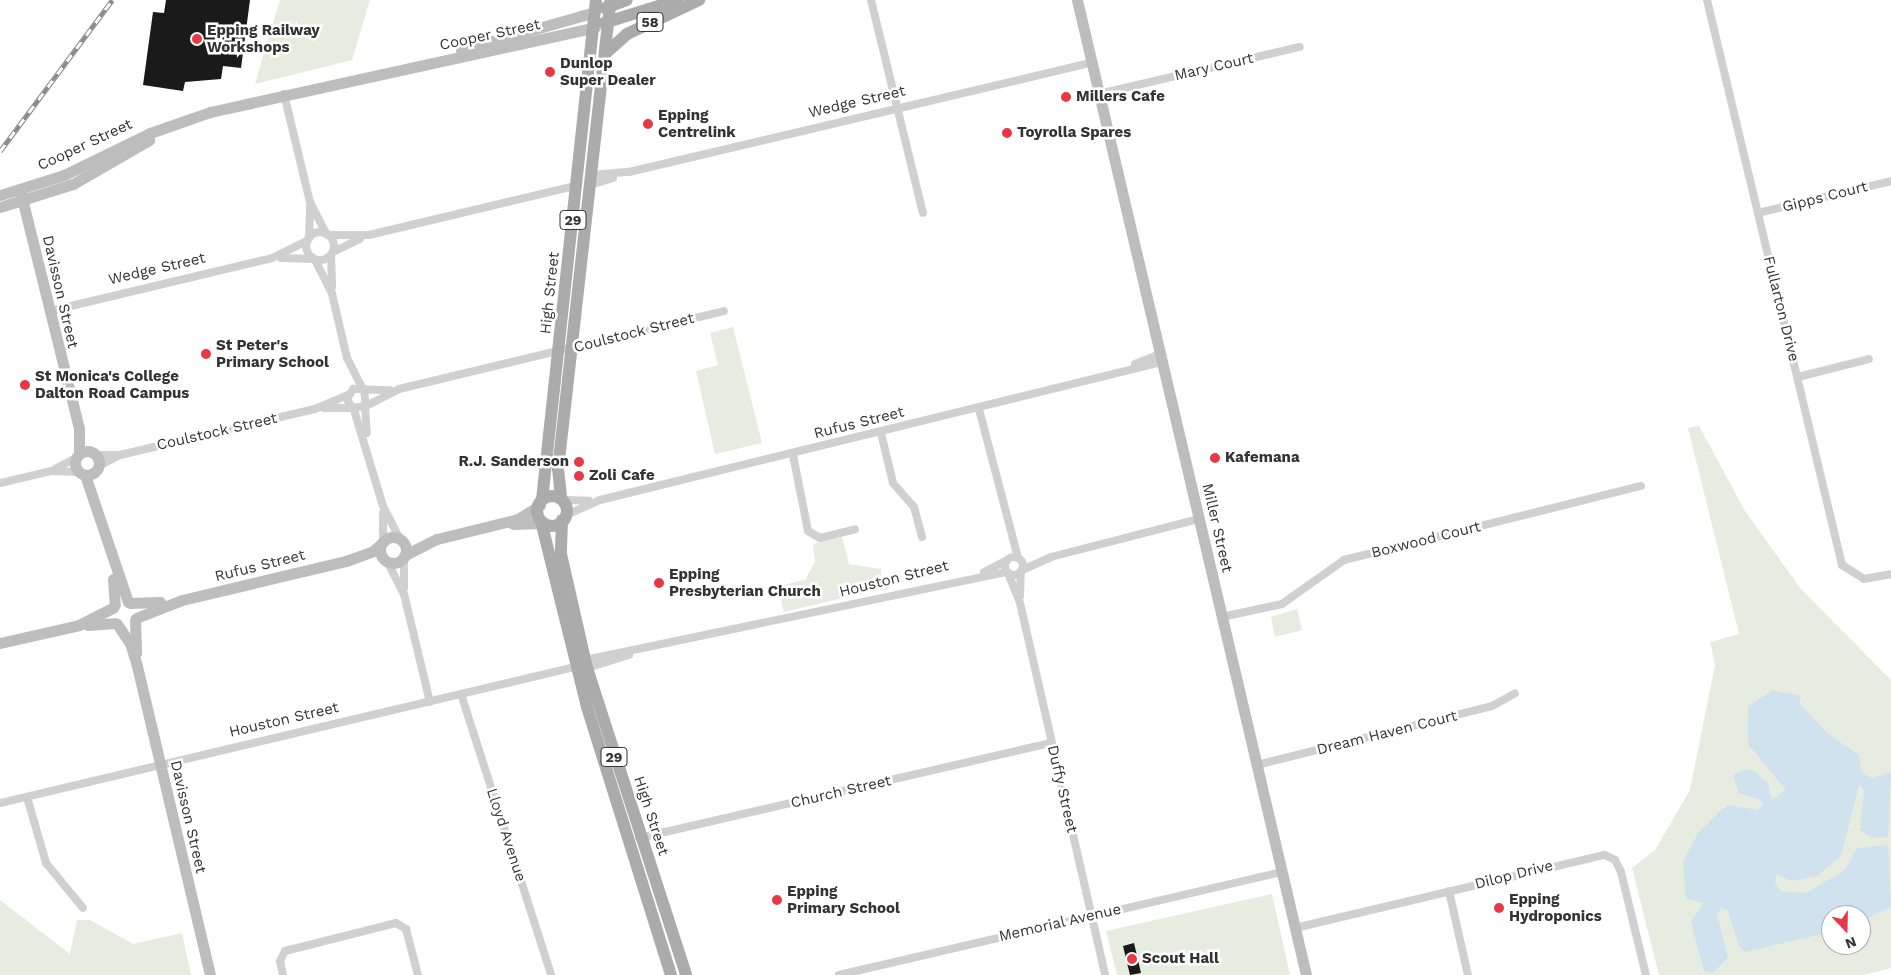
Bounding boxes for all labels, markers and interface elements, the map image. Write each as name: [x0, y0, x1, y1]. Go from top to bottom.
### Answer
road number: 58: [636, 11, 664, 34]
street label: Cooper Street: [438, 16, 542, 54]
place label: Epping Railway Workshops: [207, 21, 320, 56]
marker: Epping Railway Workshops: [191, 33, 203, 45]
street label: Mary Court: [1173, 49, 1255, 85]
place label: Dunlop Super Dealer: [560, 54, 656, 89]
marker: Dunlop Super Dealer: [544, 66, 556, 78]
street label: Wedge Street: [807, 82, 907, 122]
place label: Millers Cafe: [1076, 88, 1165, 106]
marker: Millers Cafe: [1060, 91, 1072, 103]
place label: Epping Centrelink: [658, 106, 736, 141]
street label: Cooper Street: [35, 115, 135, 175]
marker: Epping Centrelink: [642, 118, 654, 130]
place label: Toyrolla Spares: [1017, 124, 1131, 142]
marker: Toyrolla Spares: [1001, 127, 1013, 139]
street label: Gipps Court: [1781, 178, 1869, 216]
road number: 29: [559, 208, 587, 232]
street label: Davisson Street: [38, 234, 82, 350]
street label: Wedge Street: [107, 249, 207, 289]
street label: High Street: [537, 251, 563, 335]
street label: Fullarton Drive: [1759, 254, 1803, 364]
street label: Coulstock Street: [572, 309, 696, 357]
place label: St Peter's Primary School: [216, 336, 329, 371]
marker: St Peter's Primary School: [200, 348, 212, 360]
place label: St Monica's College Dalton Road Campus: [35, 367, 189, 402]
marker: St Monica's College Dalton Road Campus: [19, 379, 31, 391]
street label: Rufus Street: [812, 403, 906, 443]
street label: Coulstock Street: [155, 409, 279, 455]
place label: Kafemana: [1225, 449, 1300, 467]
marker: Kafemana: [1209, 452, 1221, 464]
place label: R.J. Sanderson: [458, 453, 569, 471]
marker: R.J. Sanderson: [573, 456, 585, 468]
place label: Zoli Cafe: [589, 467, 655, 485]
marker: Zoli Cafe: [573, 470, 585, 482]
street label: Miller Street: [1198, 482, 1236, 574]
street label: Boxwood Court: [1370, 518, 1482, 562]
street label: Rufus Street: [213, 546, 307, 586]
street label: Houston Street: [838, 557, 950, 601]
place label: Epping Presbyterian Church: [669, 565, 821, 600]
marker: Epping Presbyterian Church: [653, 577, 665, 589]
street label: Houston Street: [227, 699, 341, 741]
street label: Dream Haven Court: [1315, 707, 1459, 759]
street label: Duffy Street: [1043, 743, 1081, 835]
road number: 29: [600, 746, 628, 769]
street label: Davisson Street: [166, 759, 210, 875]
street label: Church Street: [789, 772, 893, 812]
street label: High Street: [630, 774, 672, 858]
street label: Lloyd Avenue: [482, 786, 530, 884]
street label: Dilop Drive: [1473, 857, 1555, 893]
place label: Epping Primary School: [787, 882, 900, 917]
place label: Epping Hydroponics: [1509, 890, 1602, 925]
marker: Epping Primary School: [771, 894, 783, 906]
street label: Memorial Avenue: [997, 900, 1123, 946]
marker: Epping Hydroponics: [1493, 902, 1505, 914]
north arrow: [1821, 905, 1871, 955]
text: N: [1843, 934, 1859, 952]
place label: Scout Hall: [1142, 950, 1219, 968]
marker: Scout Hall: [1126, 953, 1138, 965]

